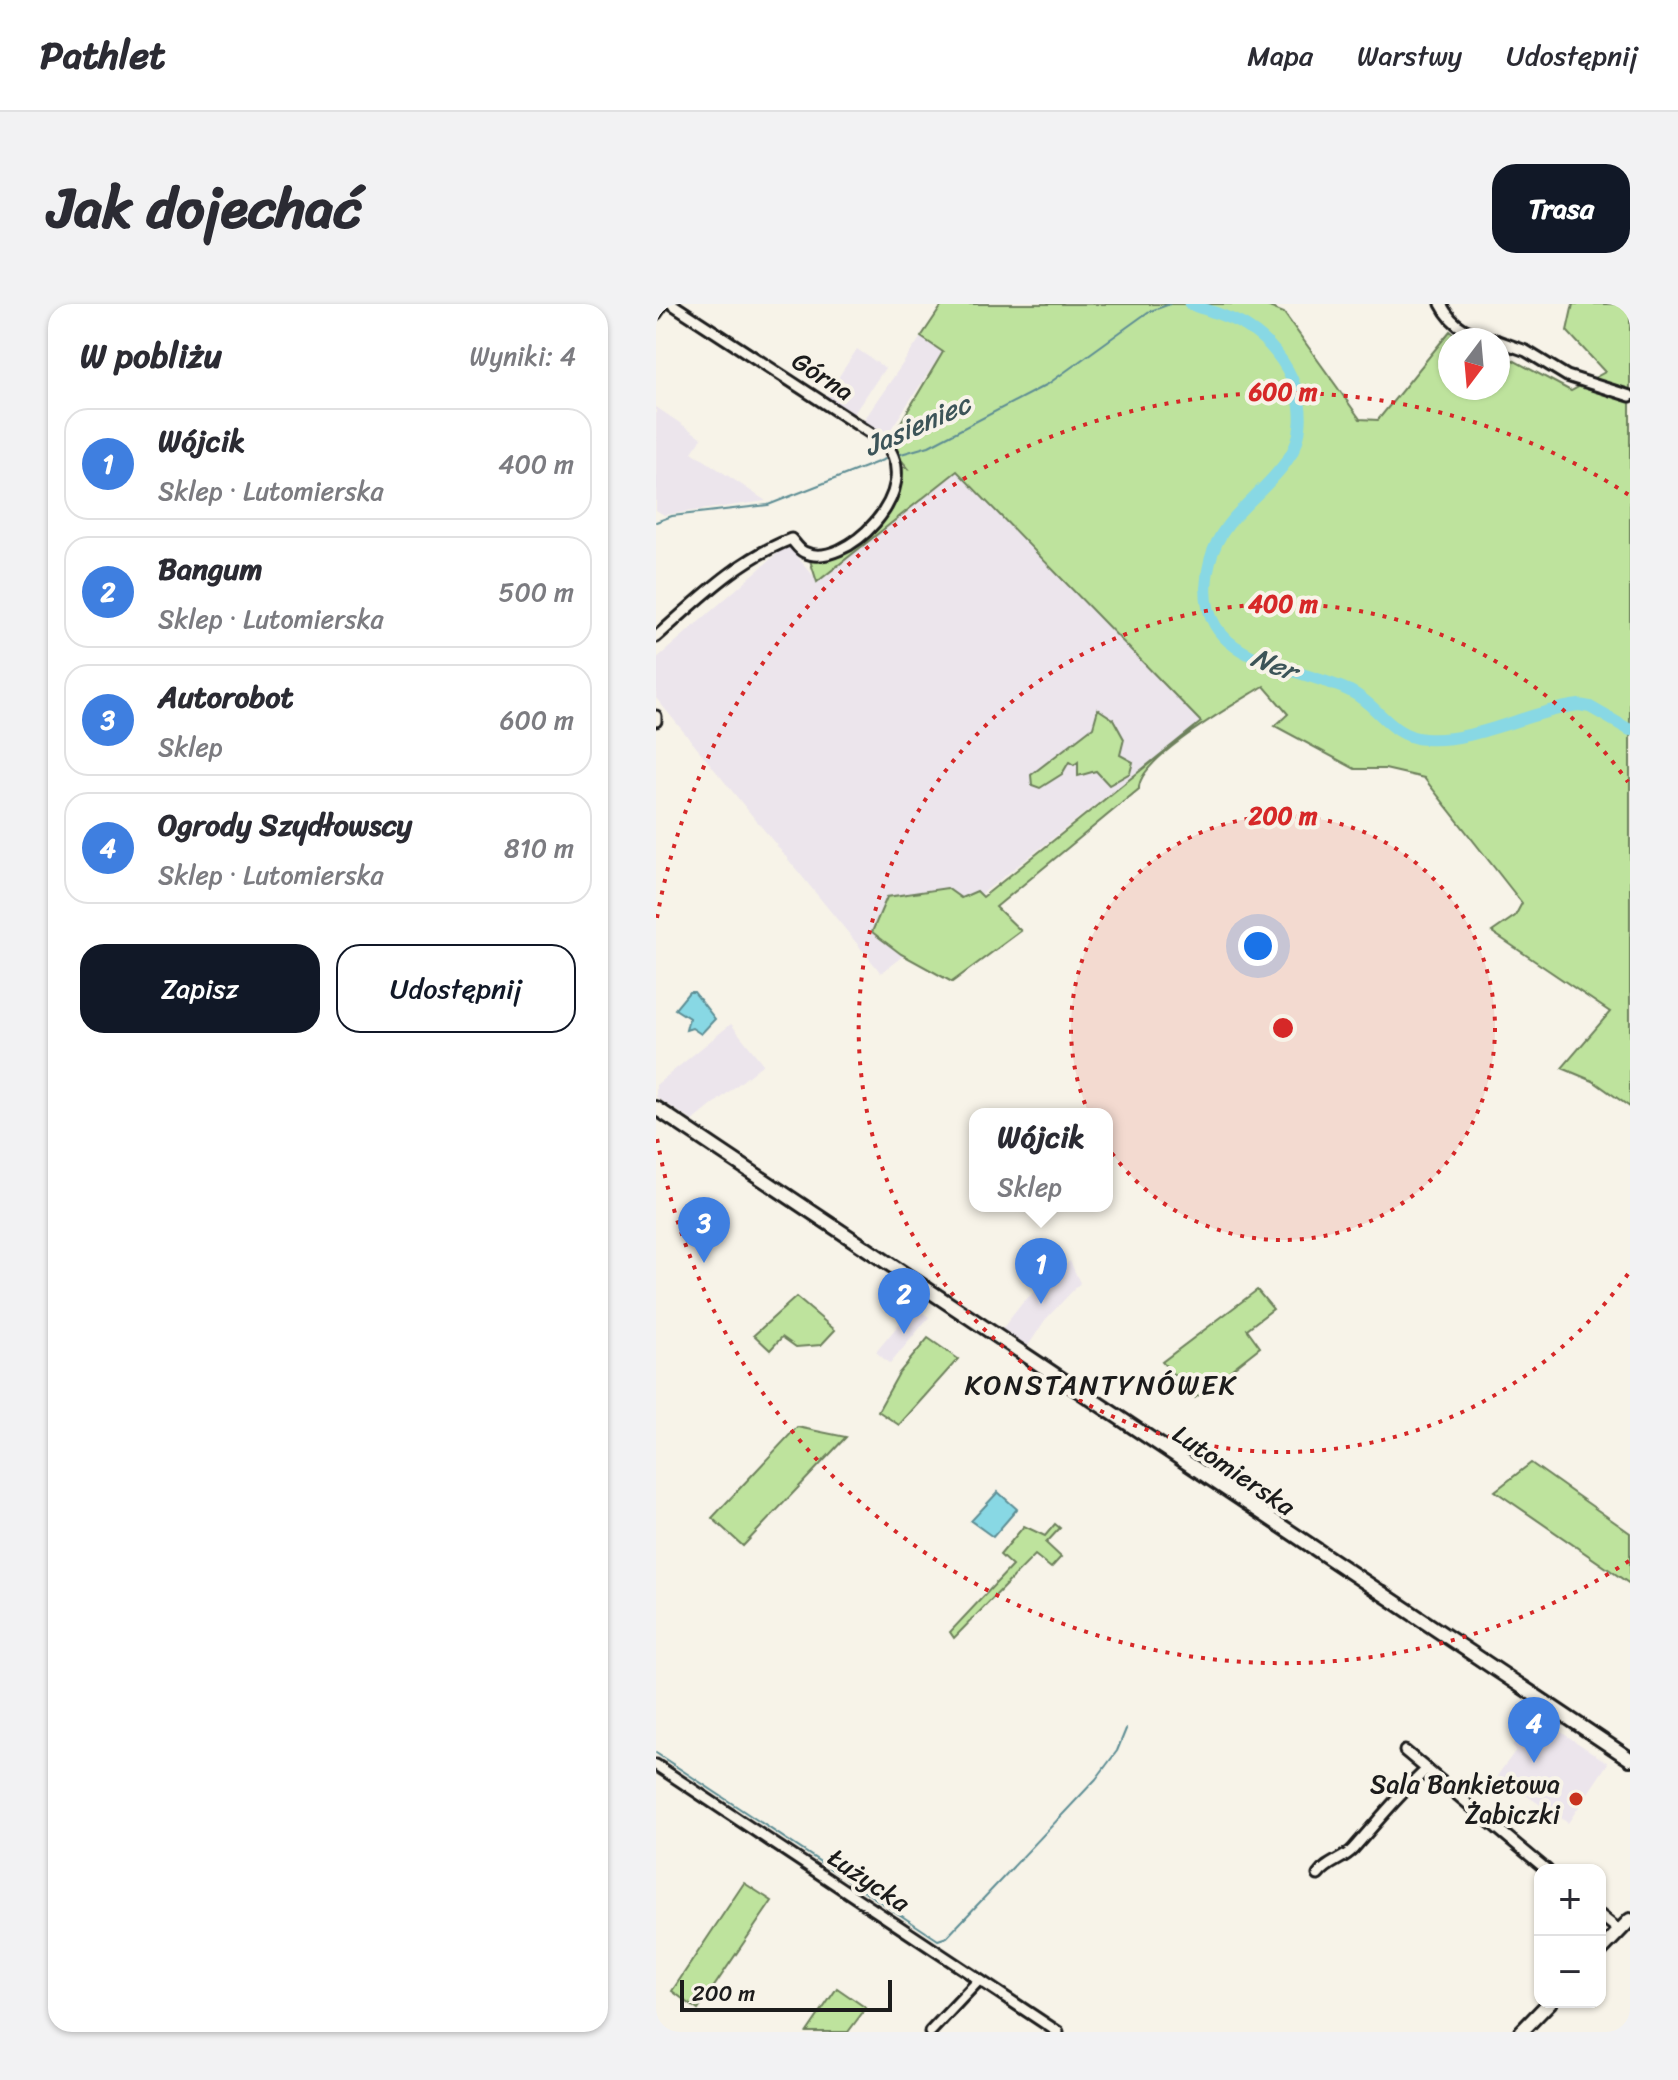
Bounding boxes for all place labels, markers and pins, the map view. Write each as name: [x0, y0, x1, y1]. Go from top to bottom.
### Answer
centre of rings: [1269, 1014, 1297, 1042]
pin: 3: [678, 1197, 730, 1263]
pin: 1: [1015, 1238, 1067, 1304]
pin: 2: [878, 1268, 930, 1334]
pin: 4: [1508, 1697, 1560, 1763]
place label: Sala Bankietowa Żabiczki: [1370, 1761, 1561, 1837]
marker: Sala Bankietowa Żabiczki: [1567, 1790, 1585, 1808]

